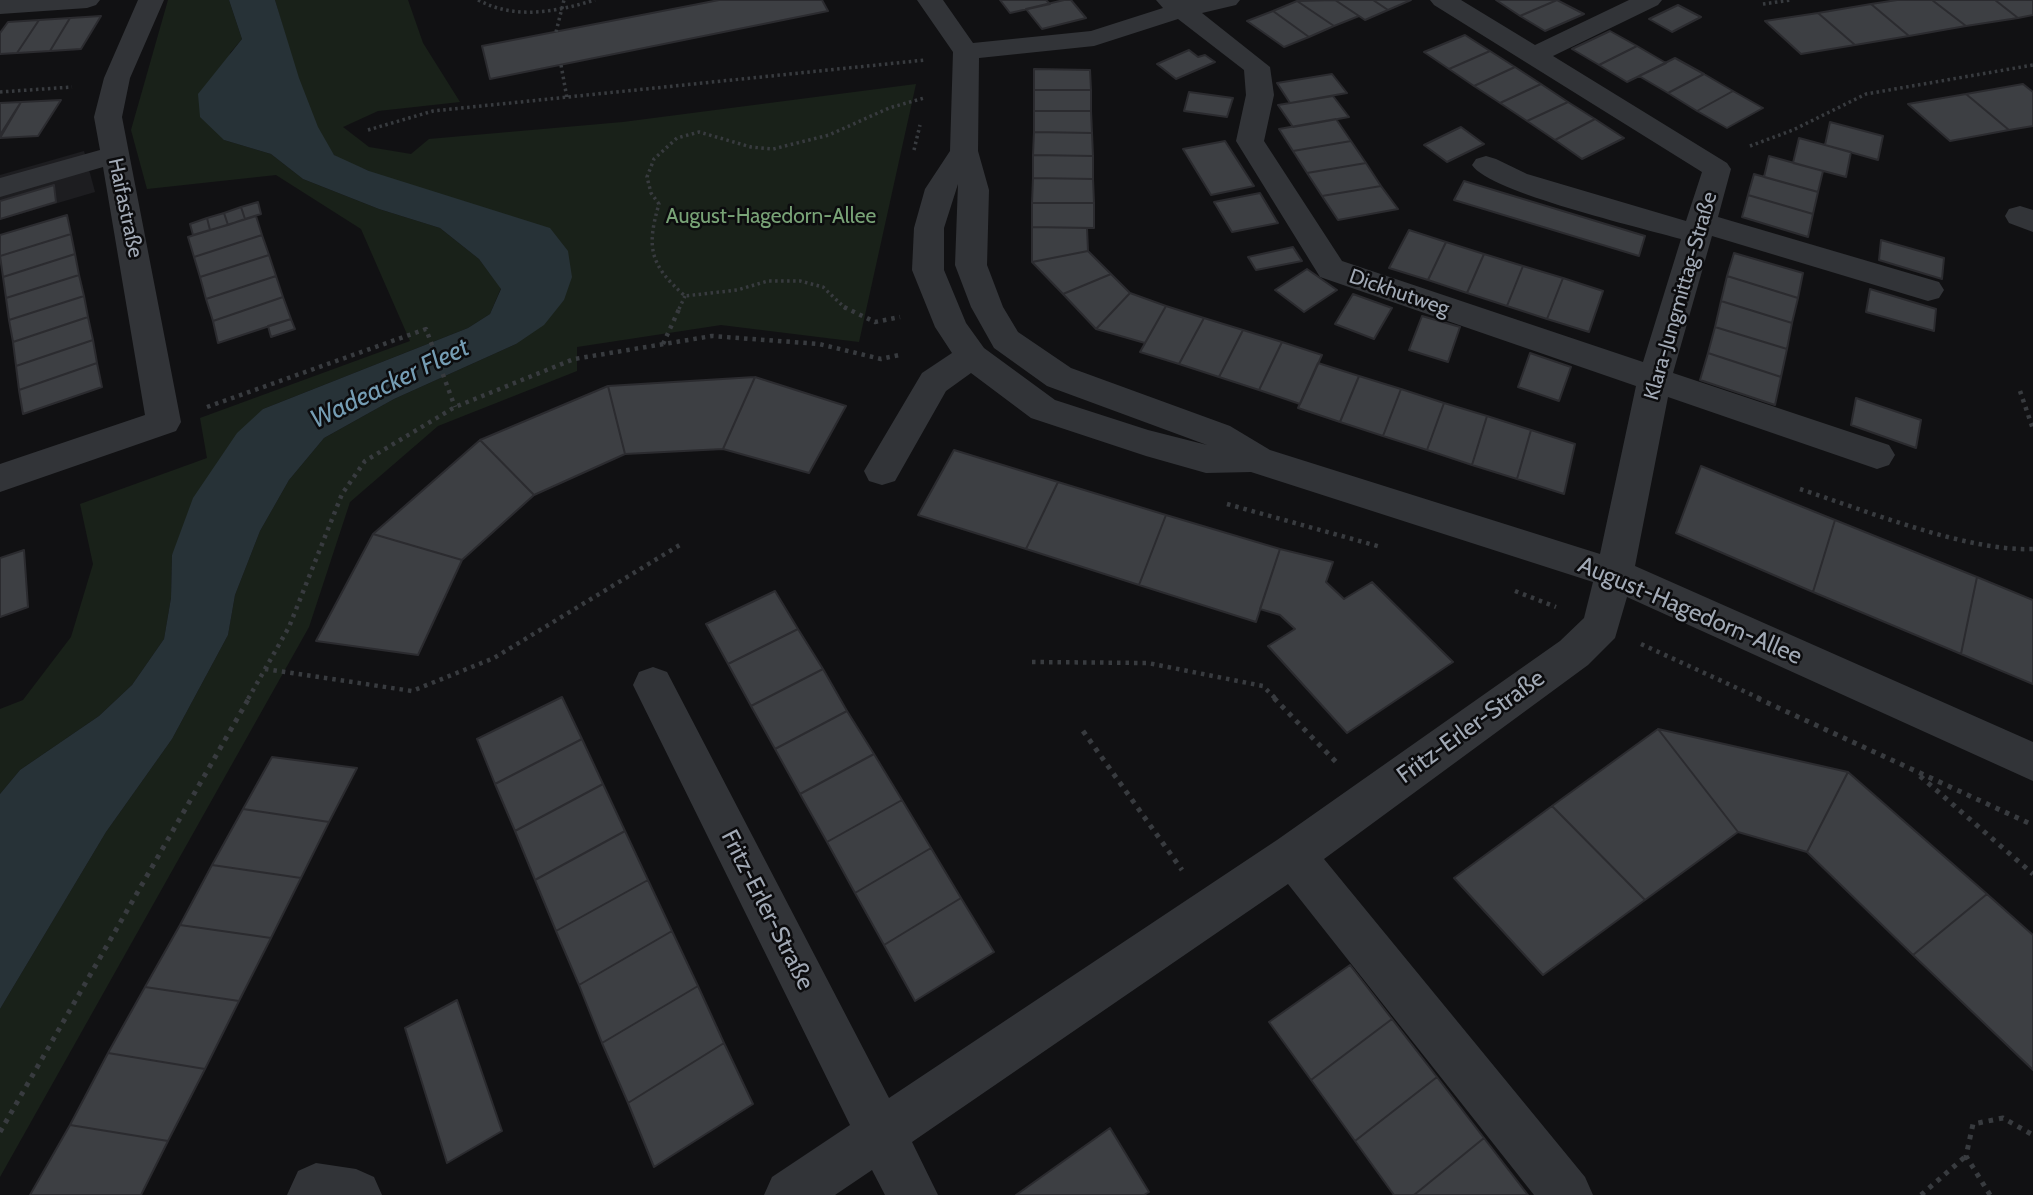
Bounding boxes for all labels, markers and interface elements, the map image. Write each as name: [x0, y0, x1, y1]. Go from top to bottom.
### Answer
street label: Haifastraße: [102, 156, 148, 260]
street label: Klara-Jungmittag-Straße: [1639, 189, 1723, 403]
park label: August-Hagedorn-Allee: [666, 204, 876, 230]
street label: Dickhutweg: [1346, 264, 1452, 322]
water label: Wadeacker Fleet: [306, 332, 474, 436]
street label: August-Hagedorn-Allee: [1574, 551, 1806, 671]
street label: Fritz-Erler-Straße: [1392, 664, 1550, 790]
street label: Fritz-Erler-Straße: [714, 825, 820, 995]

